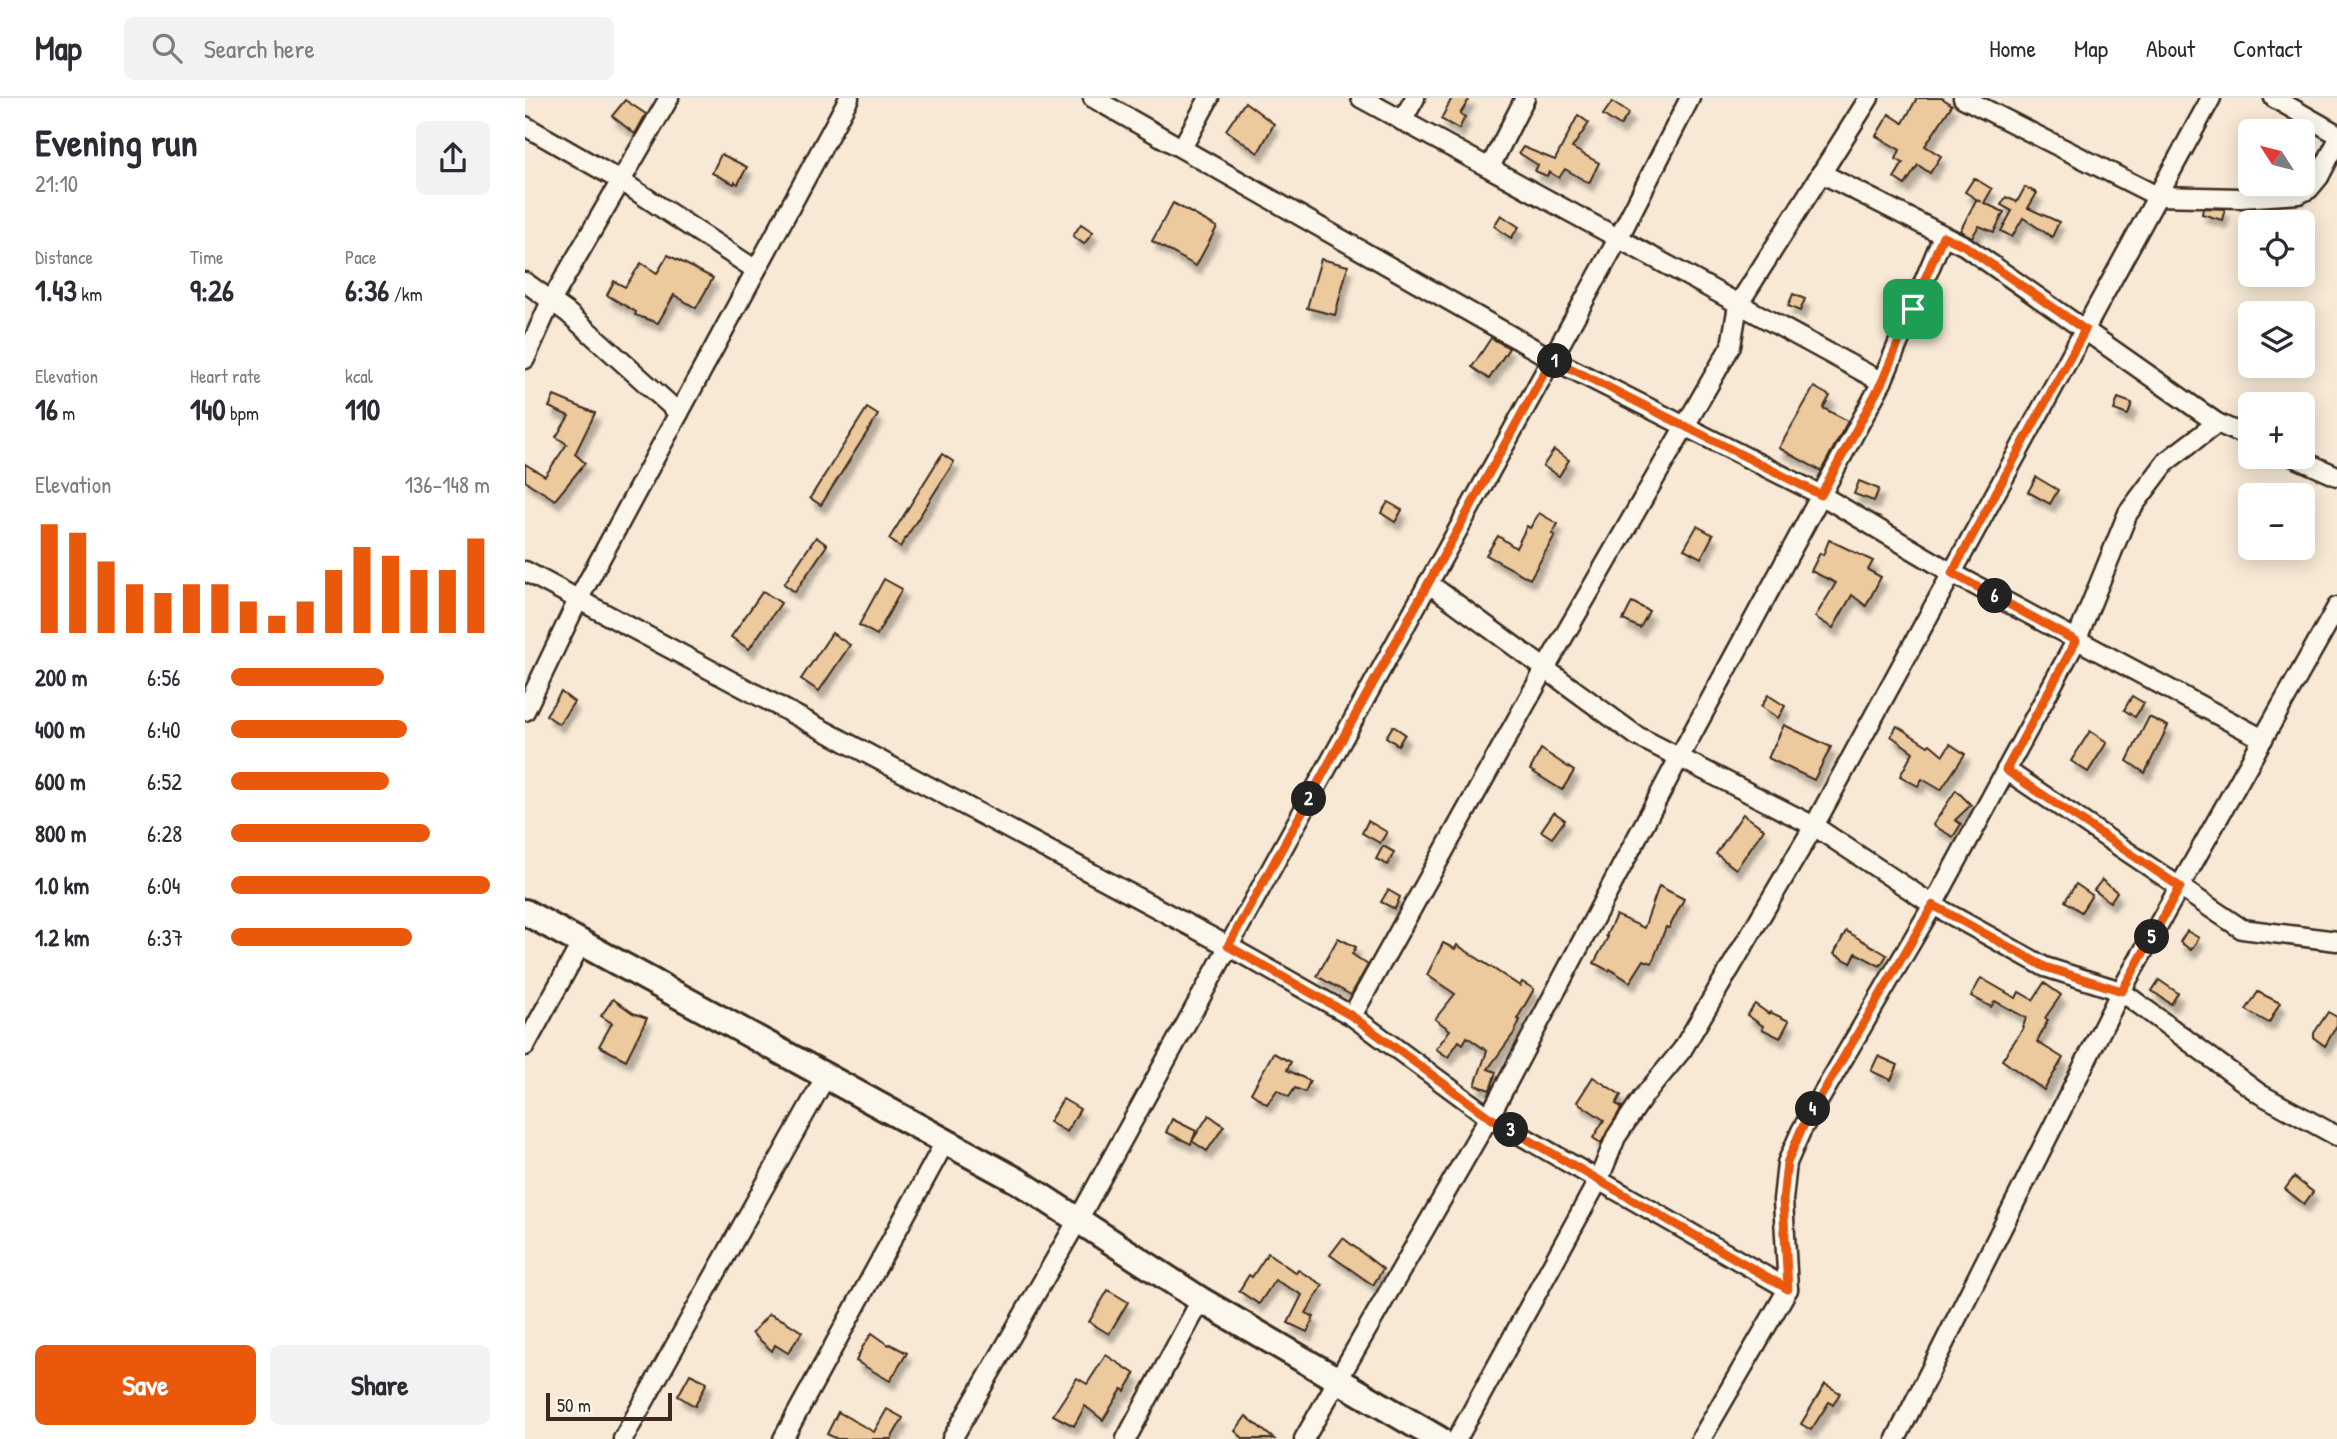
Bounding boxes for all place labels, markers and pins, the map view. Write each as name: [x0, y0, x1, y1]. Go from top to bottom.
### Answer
pin: [1883, 279, 1943, 339]
pin: 1: [1537, 344, 1573, 378]
pin: 6: [1977, 578, 2013, 614]
pin: 2: [1291, 782, 1327, 816]
pin: 5: [2135, 920, 2169, 954]
pin: 4: [1795, 1091, 1831, 1126]
pin: 3: [1493, 1112, 1529, 1148]

